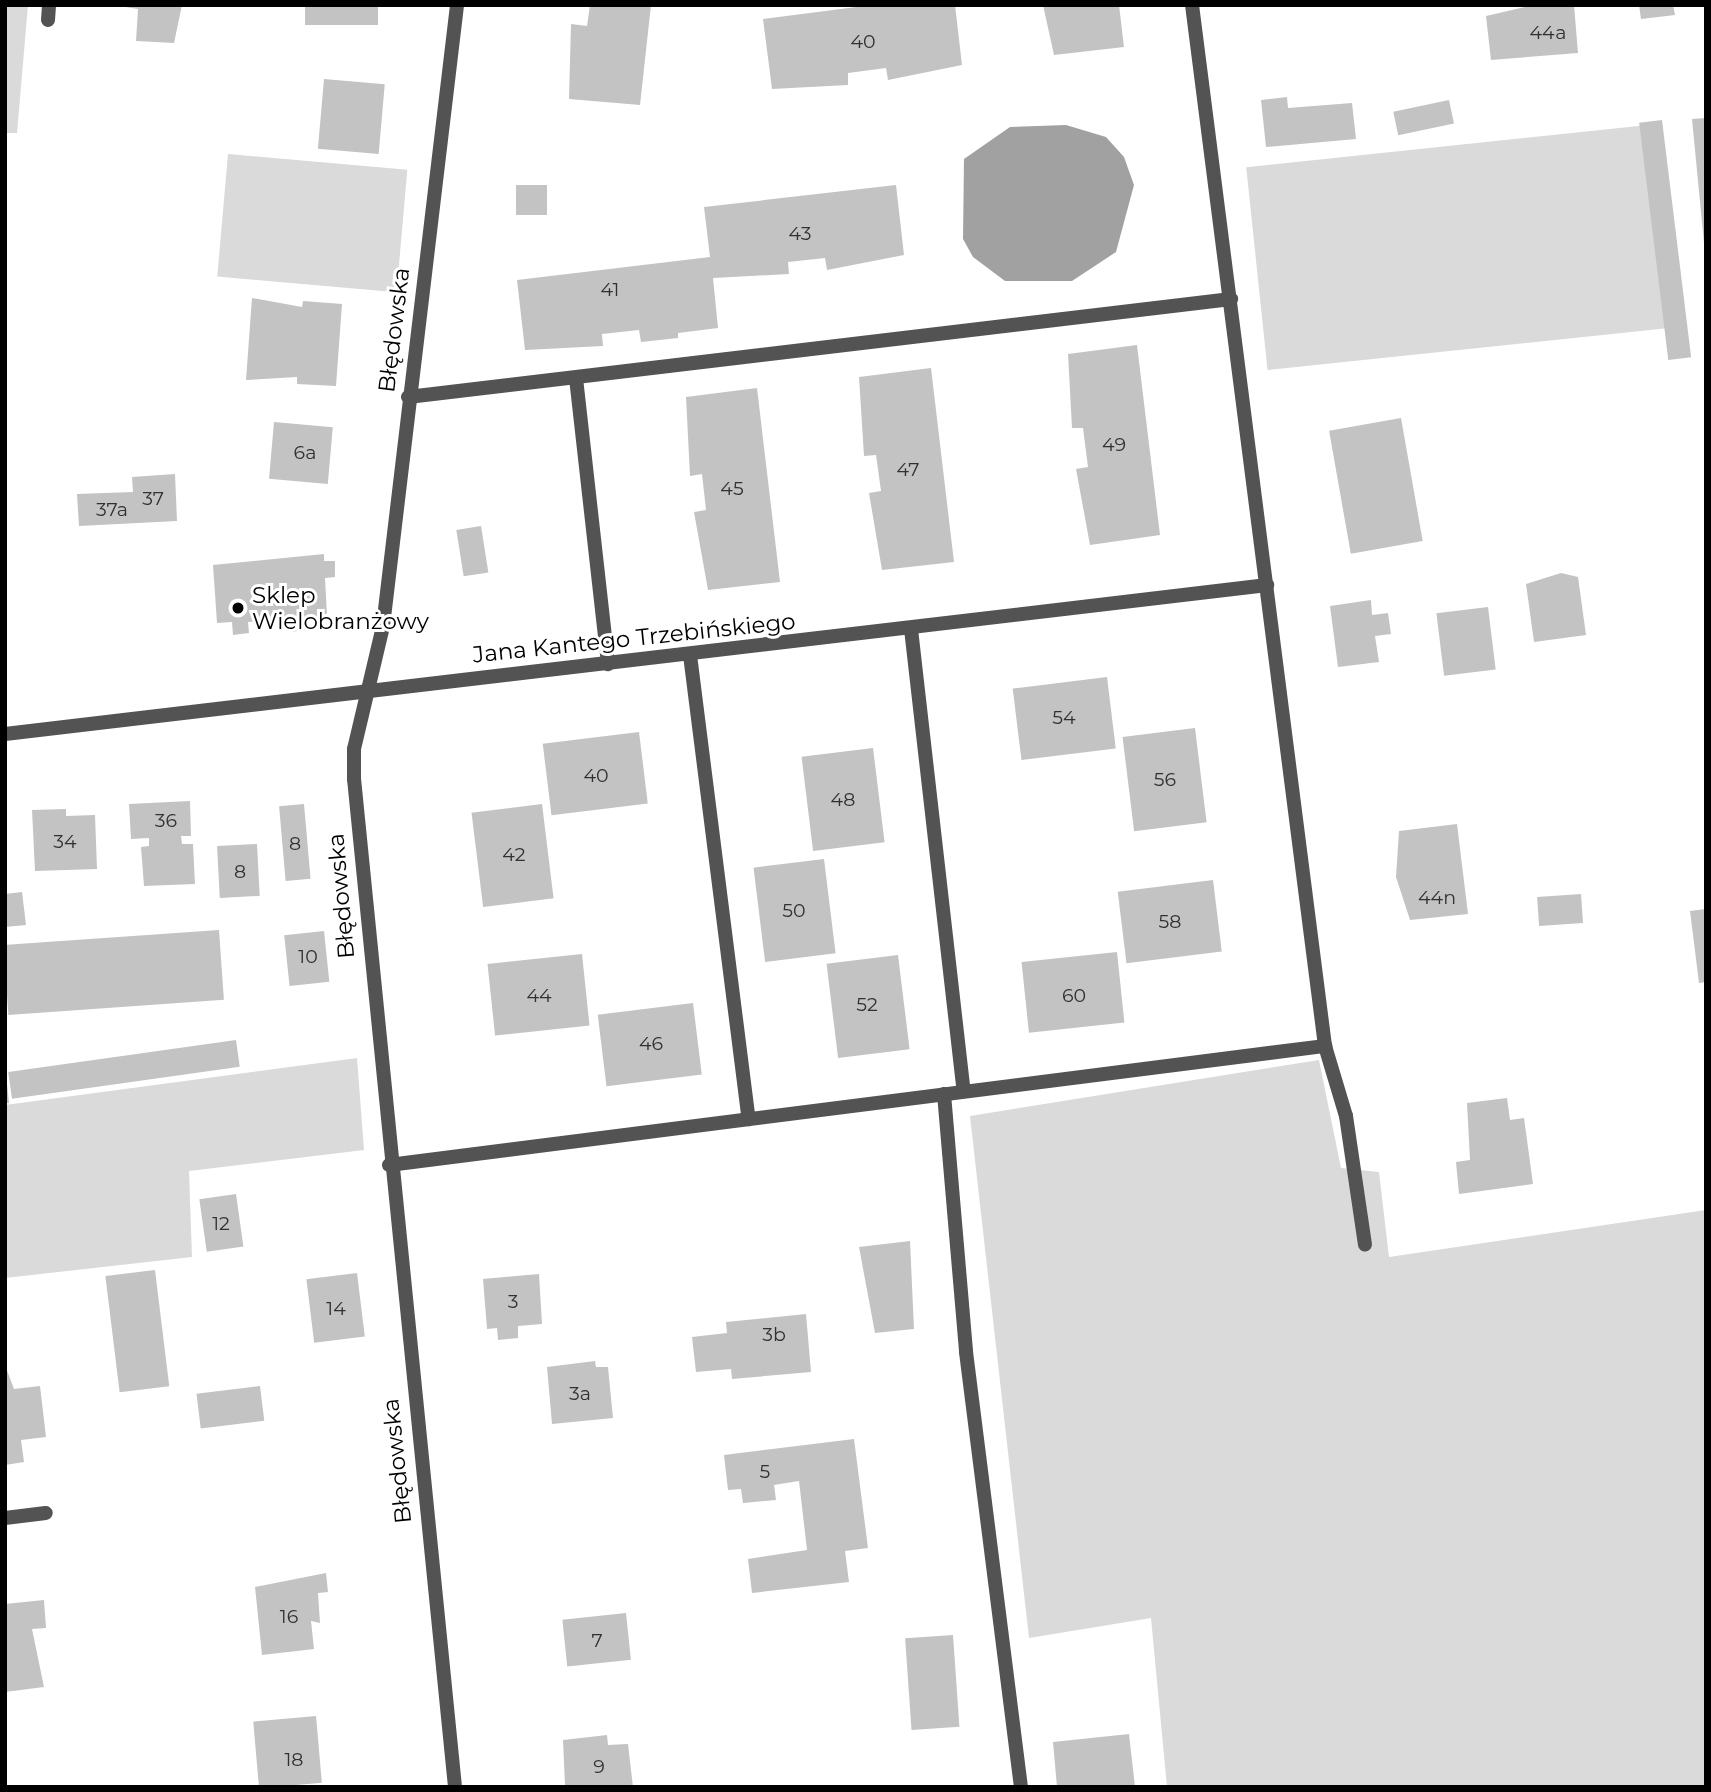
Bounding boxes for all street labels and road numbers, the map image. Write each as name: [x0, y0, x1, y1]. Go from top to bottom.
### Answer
street label: Błędowska: [373, 266, 415, 394]
street label: Jana Kantego Trzebińskiego: [471, 607, 797, 669]
street label: Błędowska: [322, 832, 360, 960]
street label: Błędowska: [377, 1397, 417, 1525]

